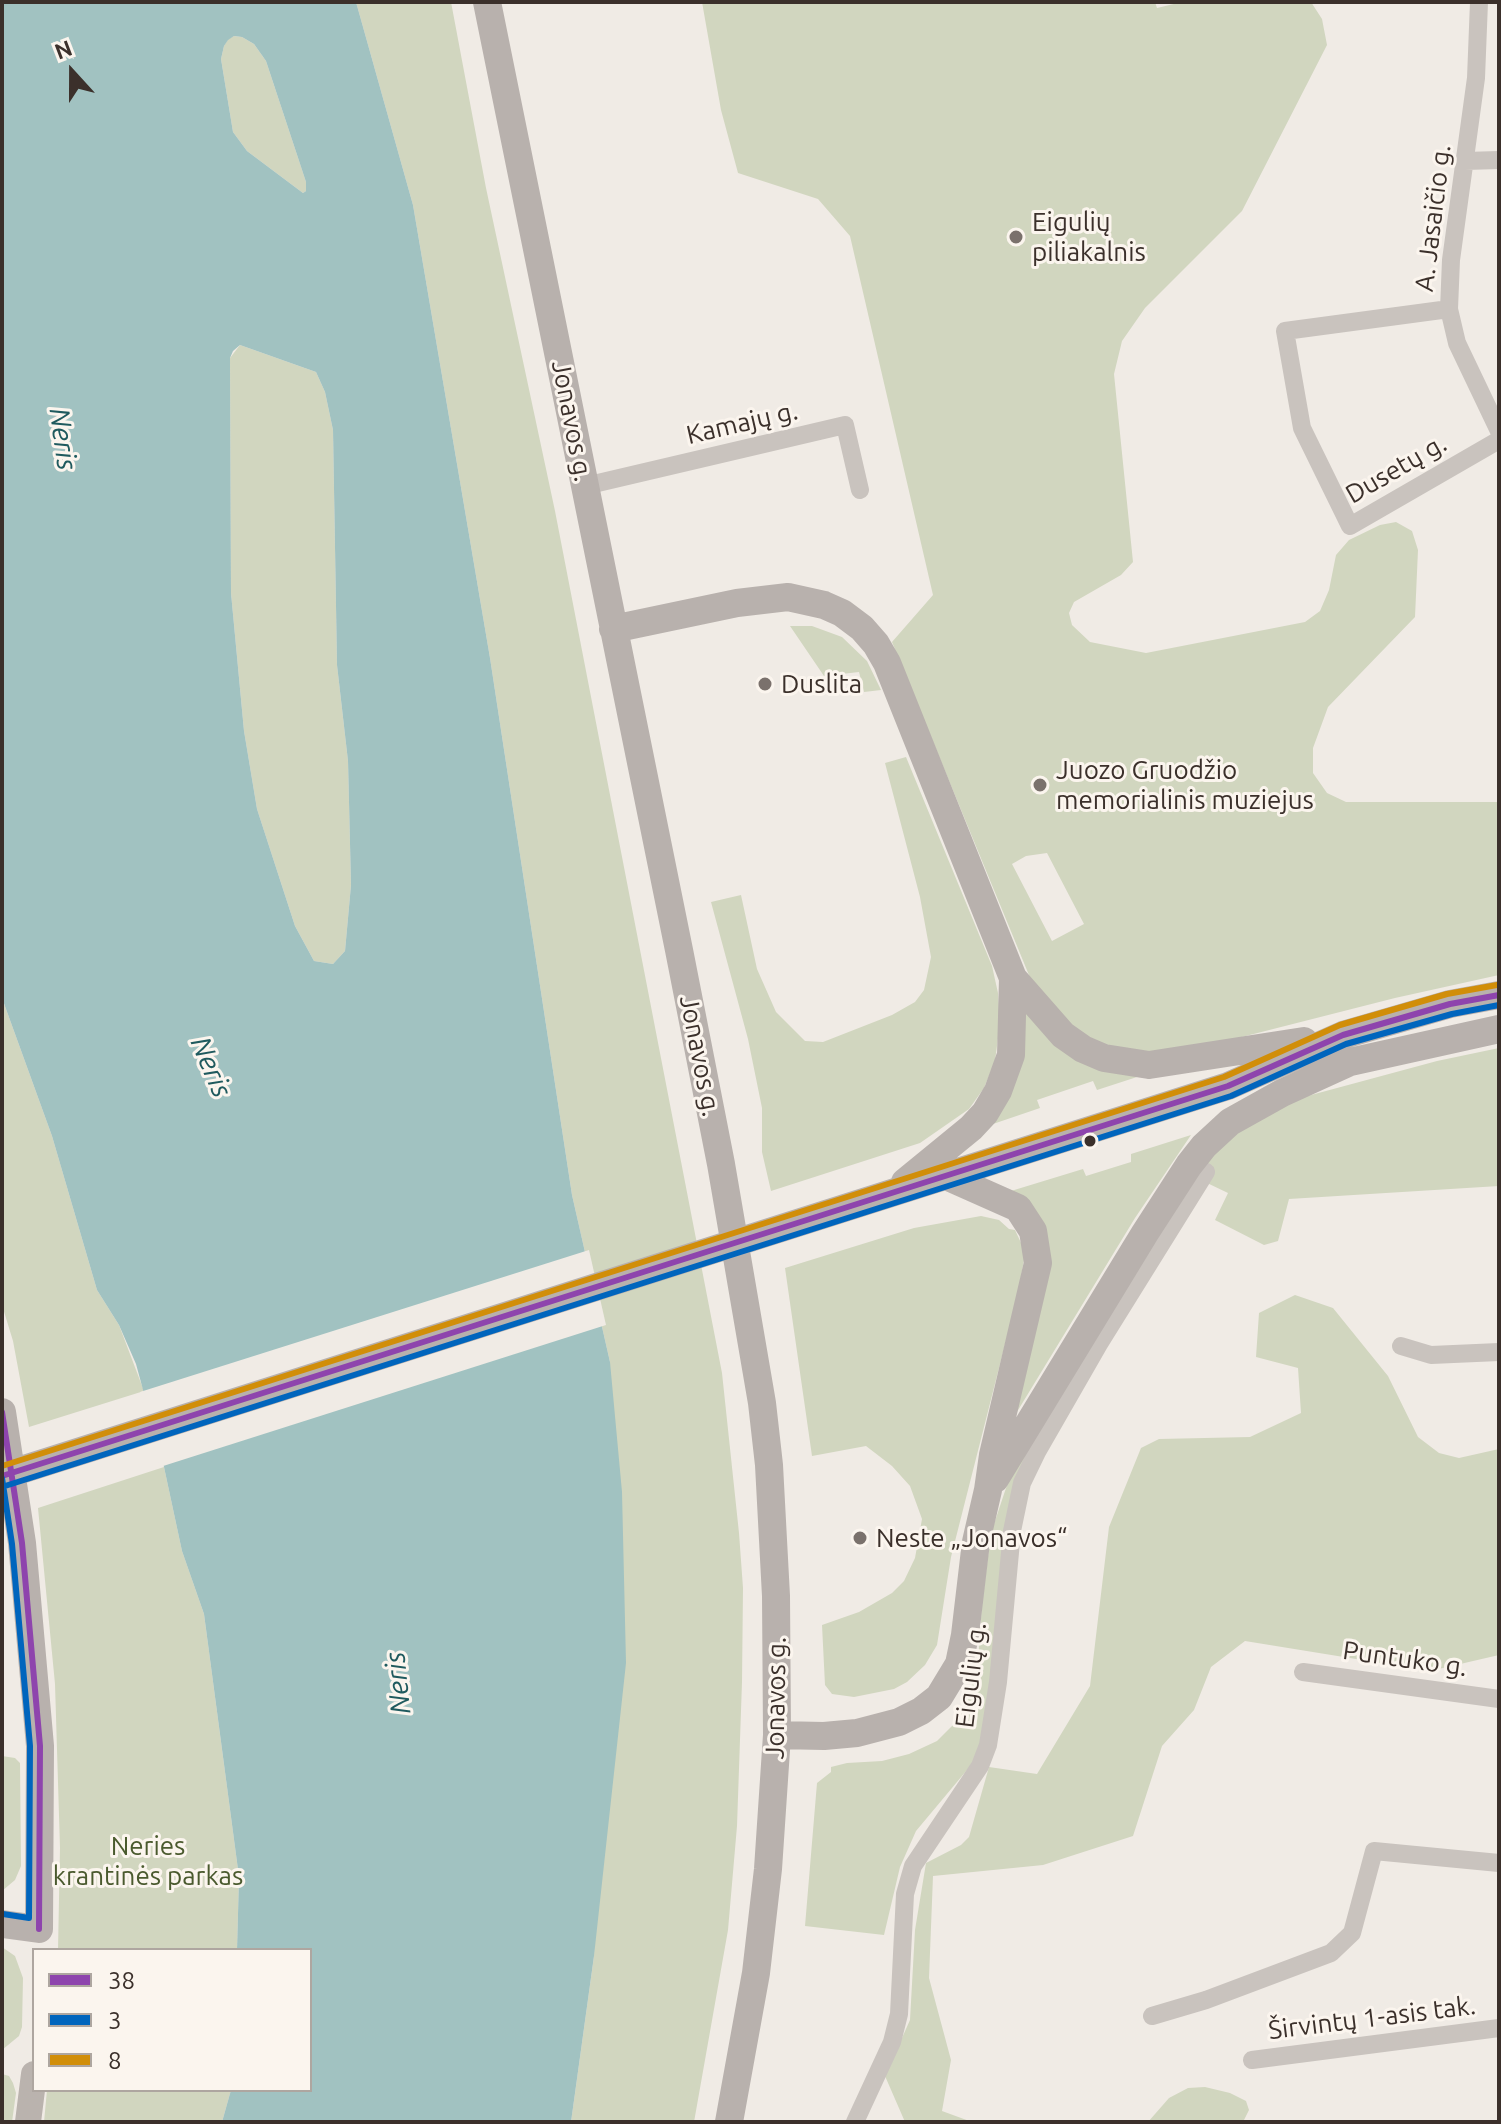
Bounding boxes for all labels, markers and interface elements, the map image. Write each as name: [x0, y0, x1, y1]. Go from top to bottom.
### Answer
north arrow: [32, 32, 112, 112]
text: N: [51, 35, 75, 64]
street label: A. Jasaičio g.: [1409, 143, 1457, 293]
place label: Eigulių piliakalnis: [1032, 206, 1146, 268]
marker: Eigulių piliakalnis: [1007, 228, 1025, 246]
street label: Jonavos g.: [545, 358, 599, 484]
street label: Kamajų g.: [683, 395, 801, 451]
water label: Neris: [42, 406, 84, 472]
street label: Dusetų g.: [1340, 428, 1452, 510]
place label: Duslita: [781, 668, 862, 700]
marker: Duslita: [756, 675, 774, 693]
place label: Juozo Gruodžio memorialinis muziejus: [1056, 754, 1314, 816]
marker: Juozo Gruodžio memorialinis muziejus: [1031, 776, 1049, 794]
street label: Jonavos g.: [673, 993, 727, 1119]
water label: Neris: [183, 1032, 239, 1102]
unlabelled marker: [1082, 1133, 1098, 1149]
place label: Neste „Jonavos“: [876, 1522, 1067, 1554]
marker: Neste „Jonavos“: [851, 1529, 869, 1547]
street label: Eigulių g.: [949, 1621, 993, 1729]
street label: Puntuko g.: [1341, 1635, 1469, 1683]
street label: Jonavos g.: [759, 1636, 793, 1760]
water label: Neris: [378, 1650, 418, 1716]
park label: Neries krantinės parkas: [53, 1830, 243, 1892]
legend: [32, 1948, 312, 2092]
text: 38: [108, 1967, 135, 1994]
street label: Širvintų 1-asis tak.: [1266, 1990, 1478, 2046]
text: 3: [108, 2007, 122, 2034]
text: 8: [108, 2047, 122, 2074]

